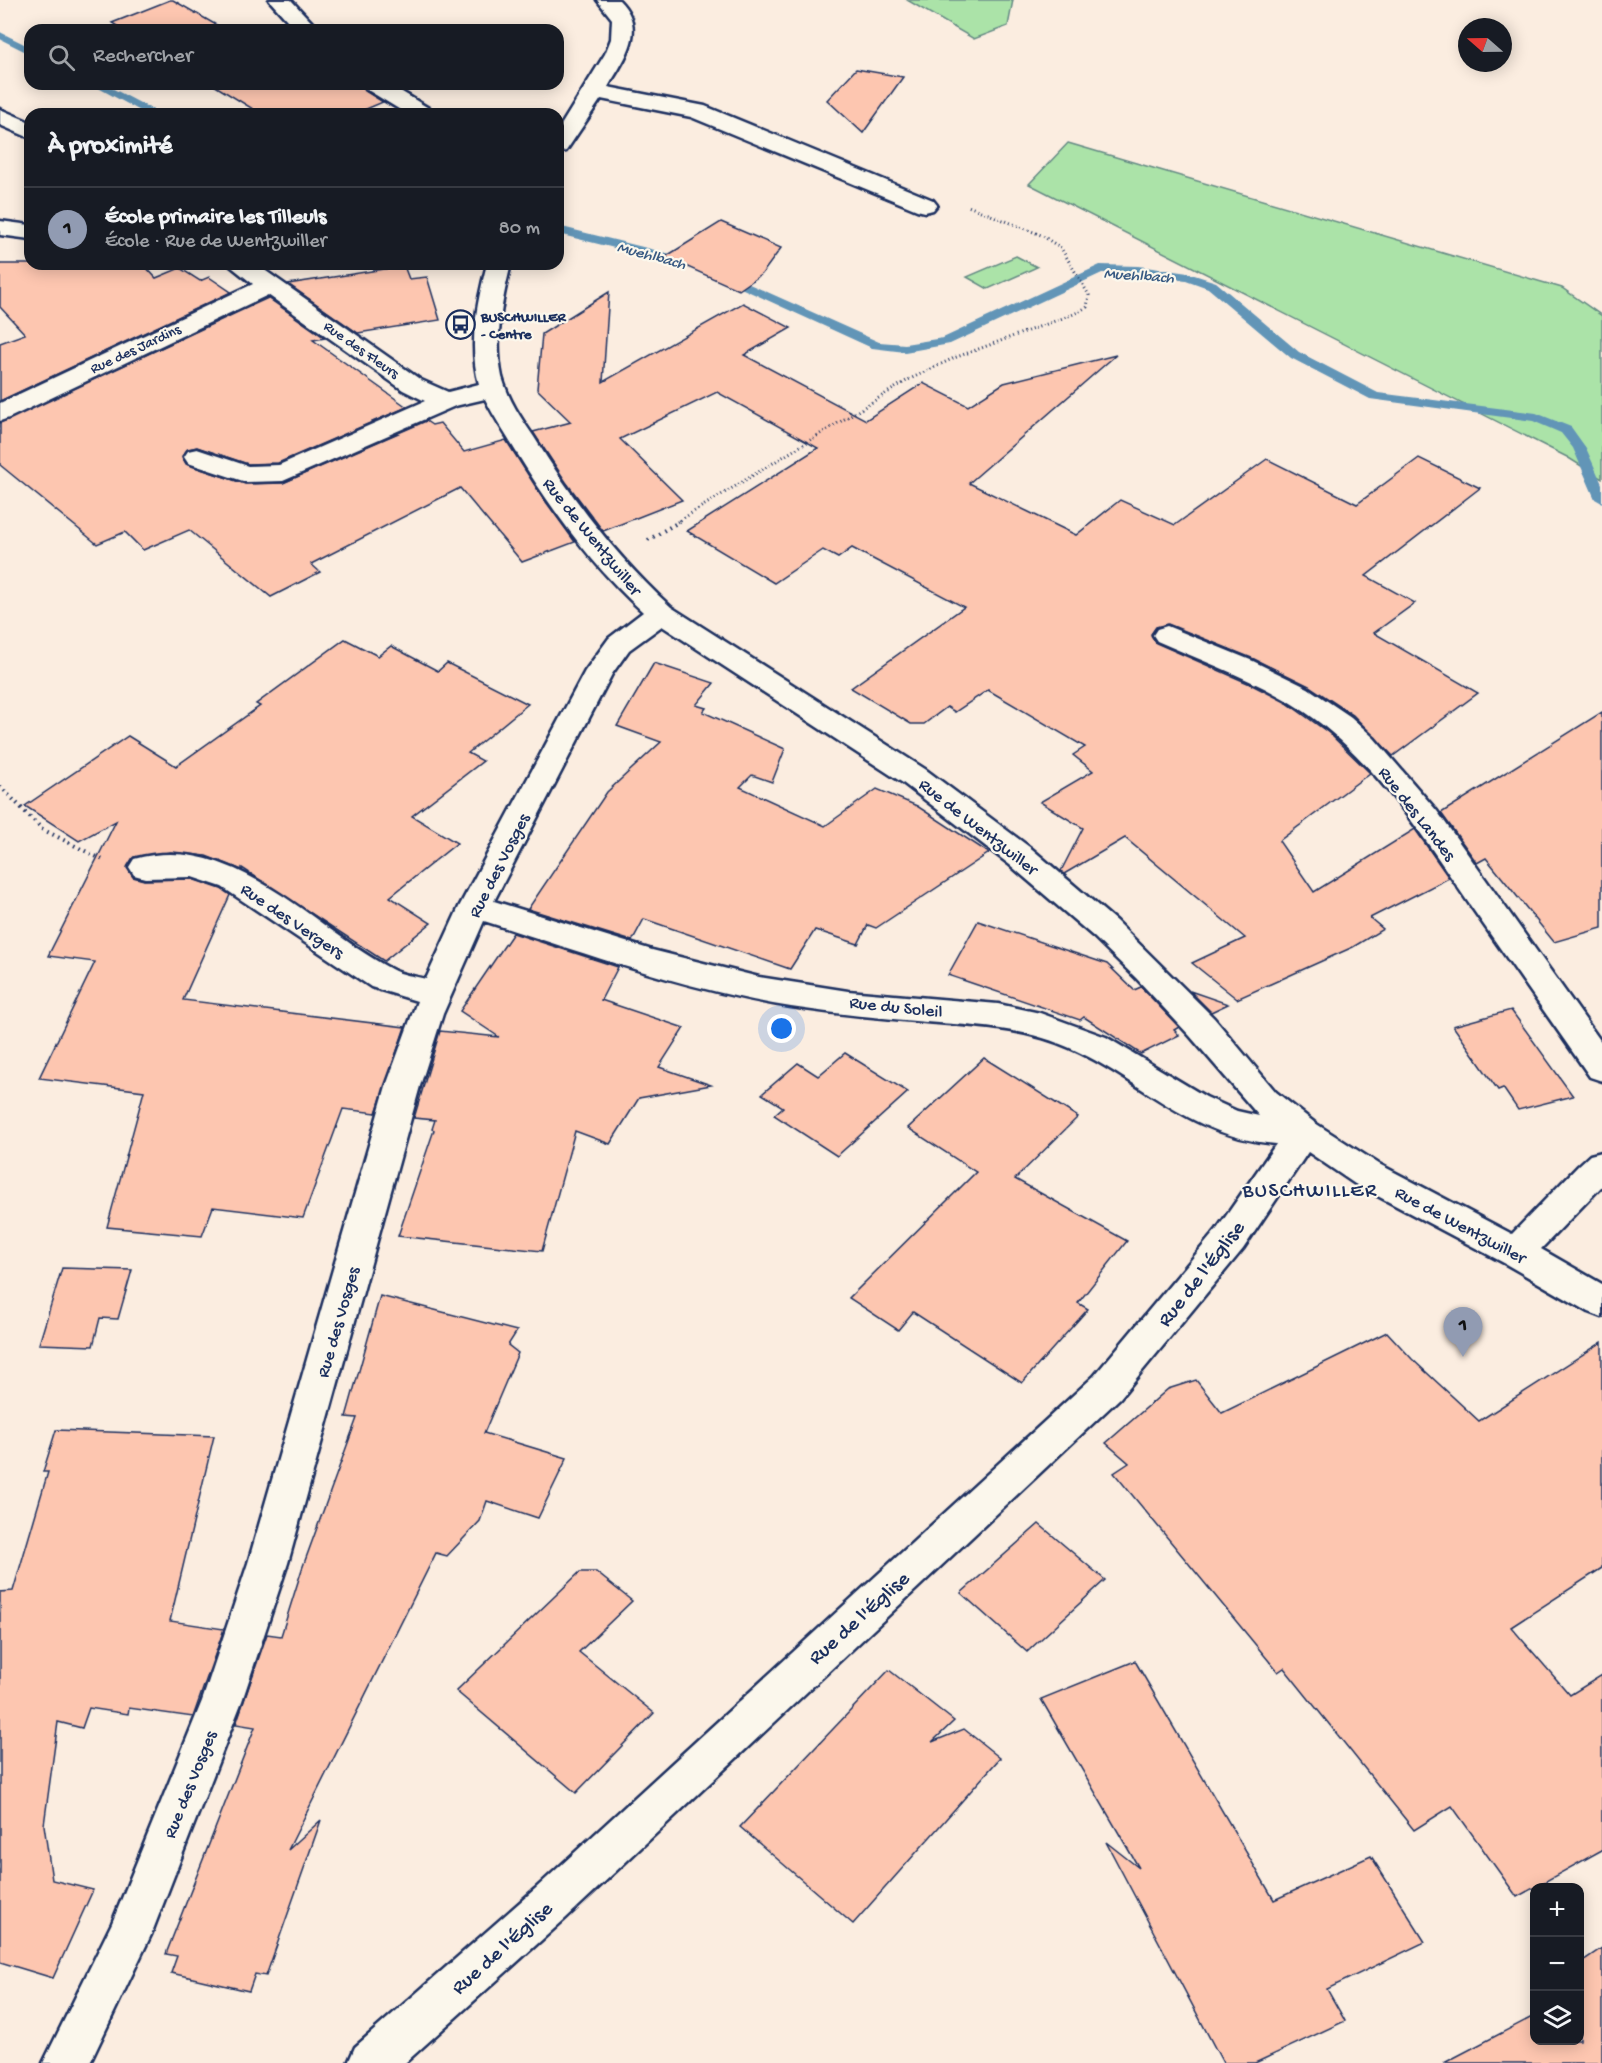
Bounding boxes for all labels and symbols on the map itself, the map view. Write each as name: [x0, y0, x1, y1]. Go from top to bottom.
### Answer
north arrow: [1458, 18, 1512, 72]
water label: Muehlbach: [615, 239, 688, 276]
water label: Muehlbach: [1103, 266, 1175, 289]
bus stop icon: BUSCHWILLER - Centre: [444, 309, 476, 341]
place label: BUSCHWILLER - Centre: [480, 309, 567, 344]
street label: Rue des Fleurs: [319, 318, 403, 384]
street label: Rue des Jardins: [88, 321, 185, 379]
street label: Rue de Wentzwiller: [537, 474, 646, 602]
street label: Rue des Landes: [1373, 763, 1460, 867]
street label: Rue de Wentzwiller: [914, 775, 1042, 882]
street label: Rue des Vosges: [465, 809, 536, 922]
street label: Rue des Vergers: [236, 880, 349, 965]
street label: Rue du Soleil: [848, 993, 943, 1024]
your location: [767, 1014, 796, 1043]
district label: BUSCHWILLER: [1242, 1180, 1377, 1205]
street label: Rue de Wentzwiller: [1391, 1183, 1530, 1270]
street label: Rue de l'Église: [1154, 1216, 1253, 1333]
street label: Rue des Vosges: [314, 1264, 366, 1381]
pin: 1: [1444, 1308, 1482, 1357]
street label: Rue de l'Église: [805, 1567, 917, 1672]
street label: Rue des Vosges: [160, 1727, 223, 1842]
street label: Rue de l'Église: [448, 1897, 560, 2002]

